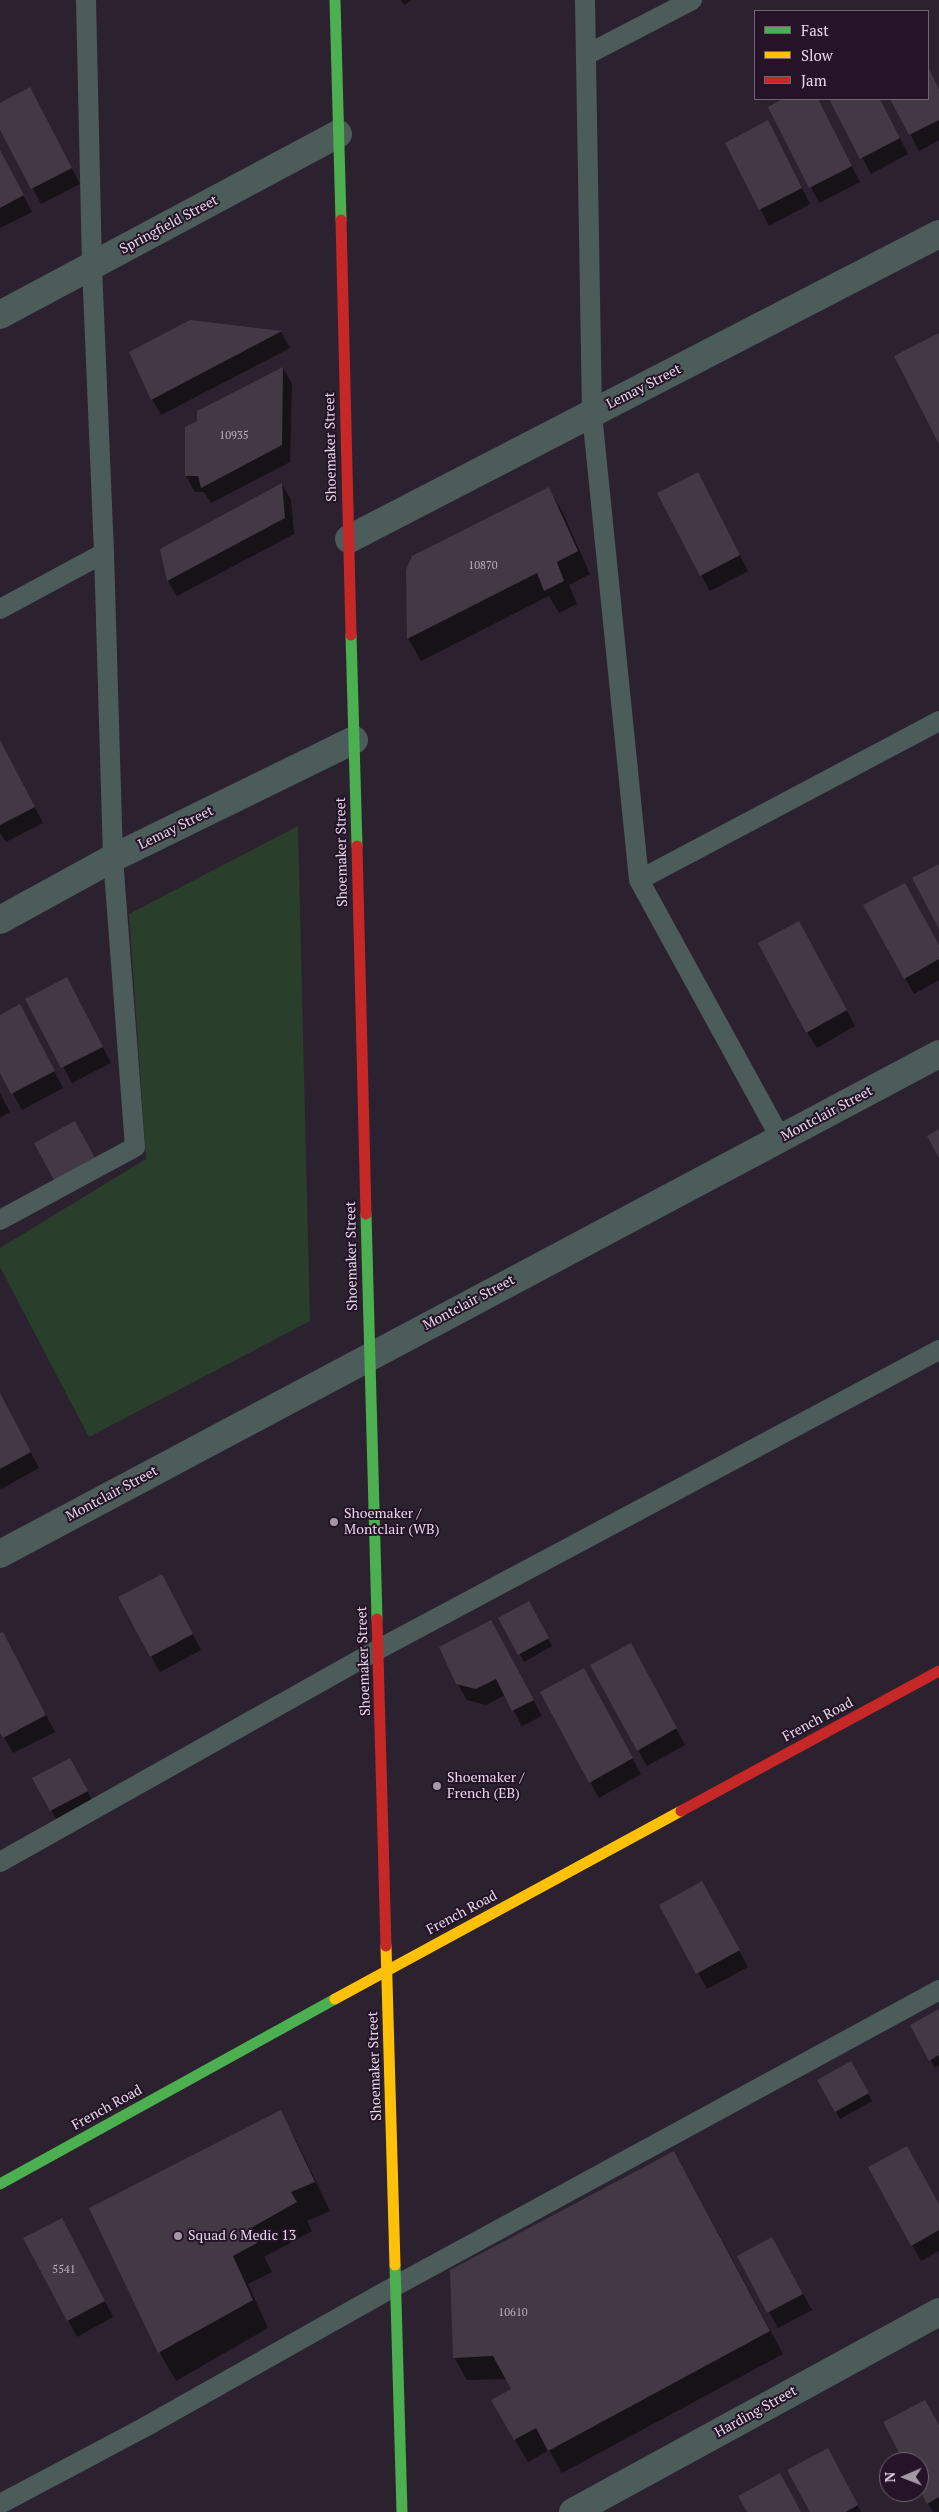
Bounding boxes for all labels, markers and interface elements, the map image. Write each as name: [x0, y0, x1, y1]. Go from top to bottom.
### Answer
legend: [754, 10, 929, 100]
text: Fast: [801, 20, 829, 40]
text: Slow: [801, 45, 833, 65]
text: Jam: [801, 70, 827, 90]
street label: Springfield Street: [117, 192, 221, 258]
street label: Lemay Street: [604, 361, 684, 413]
street label: Shoemaker Street: [322, 392, 340, 502]
house number: 10935: [219, 429, 249, 443]
house number: 10870: [468, 559, 498, 573]
street label: Shoemaker Street: [333, 797, 351, 907]
street label: Lemay Street: [136, 803, 216, 853]
street label: Montclair Street: [778, 1083, 876, 1145]
street label: Shoemaker Street: [343, 1201, 361, 1311]
street label: Montclair Street: [420, 1272, 518, 1334]
street label: Montclair Street: [63, 1463, 161, 1525]
place label: Shoemaker / Montclair (WB): [344, 1506, 439, 1538]
marker: Shoemaker / Montclair (WB): [328, 1516, 340, 1528]
street label: Shoemaker Street: [354, 1606, 374, 1716]
street label: French Road: [780, 1694, 856, 1746]
place label: Shoemaker / French (EB): [447, 1770, 524, 1802]
marker: Shoemaker / French (EB): [431, 1780, 443, 1792]
street label: French Road: [424, 1887, 500, 1939]
street label: Shoemaker Street: [365, 2011, 385, 2121]
street label: French Road: [69, 2082, 145, 2134]
place label: Squad 6 Medic 13: [188, 2228, 296, 2244]
marker: Squad 6 Medic 13: [172, 2230, 184, 2242]
house number: 5541: [52, 2263, 76, 2277]
house number: 10610: [498, 2306, 528, 2320]
street label: Harding Street: [712, 2383, 800, 2441]
north arrow: [879, 2452, 929, 2502]
text: N: [880, 2472, 899, 2483]

